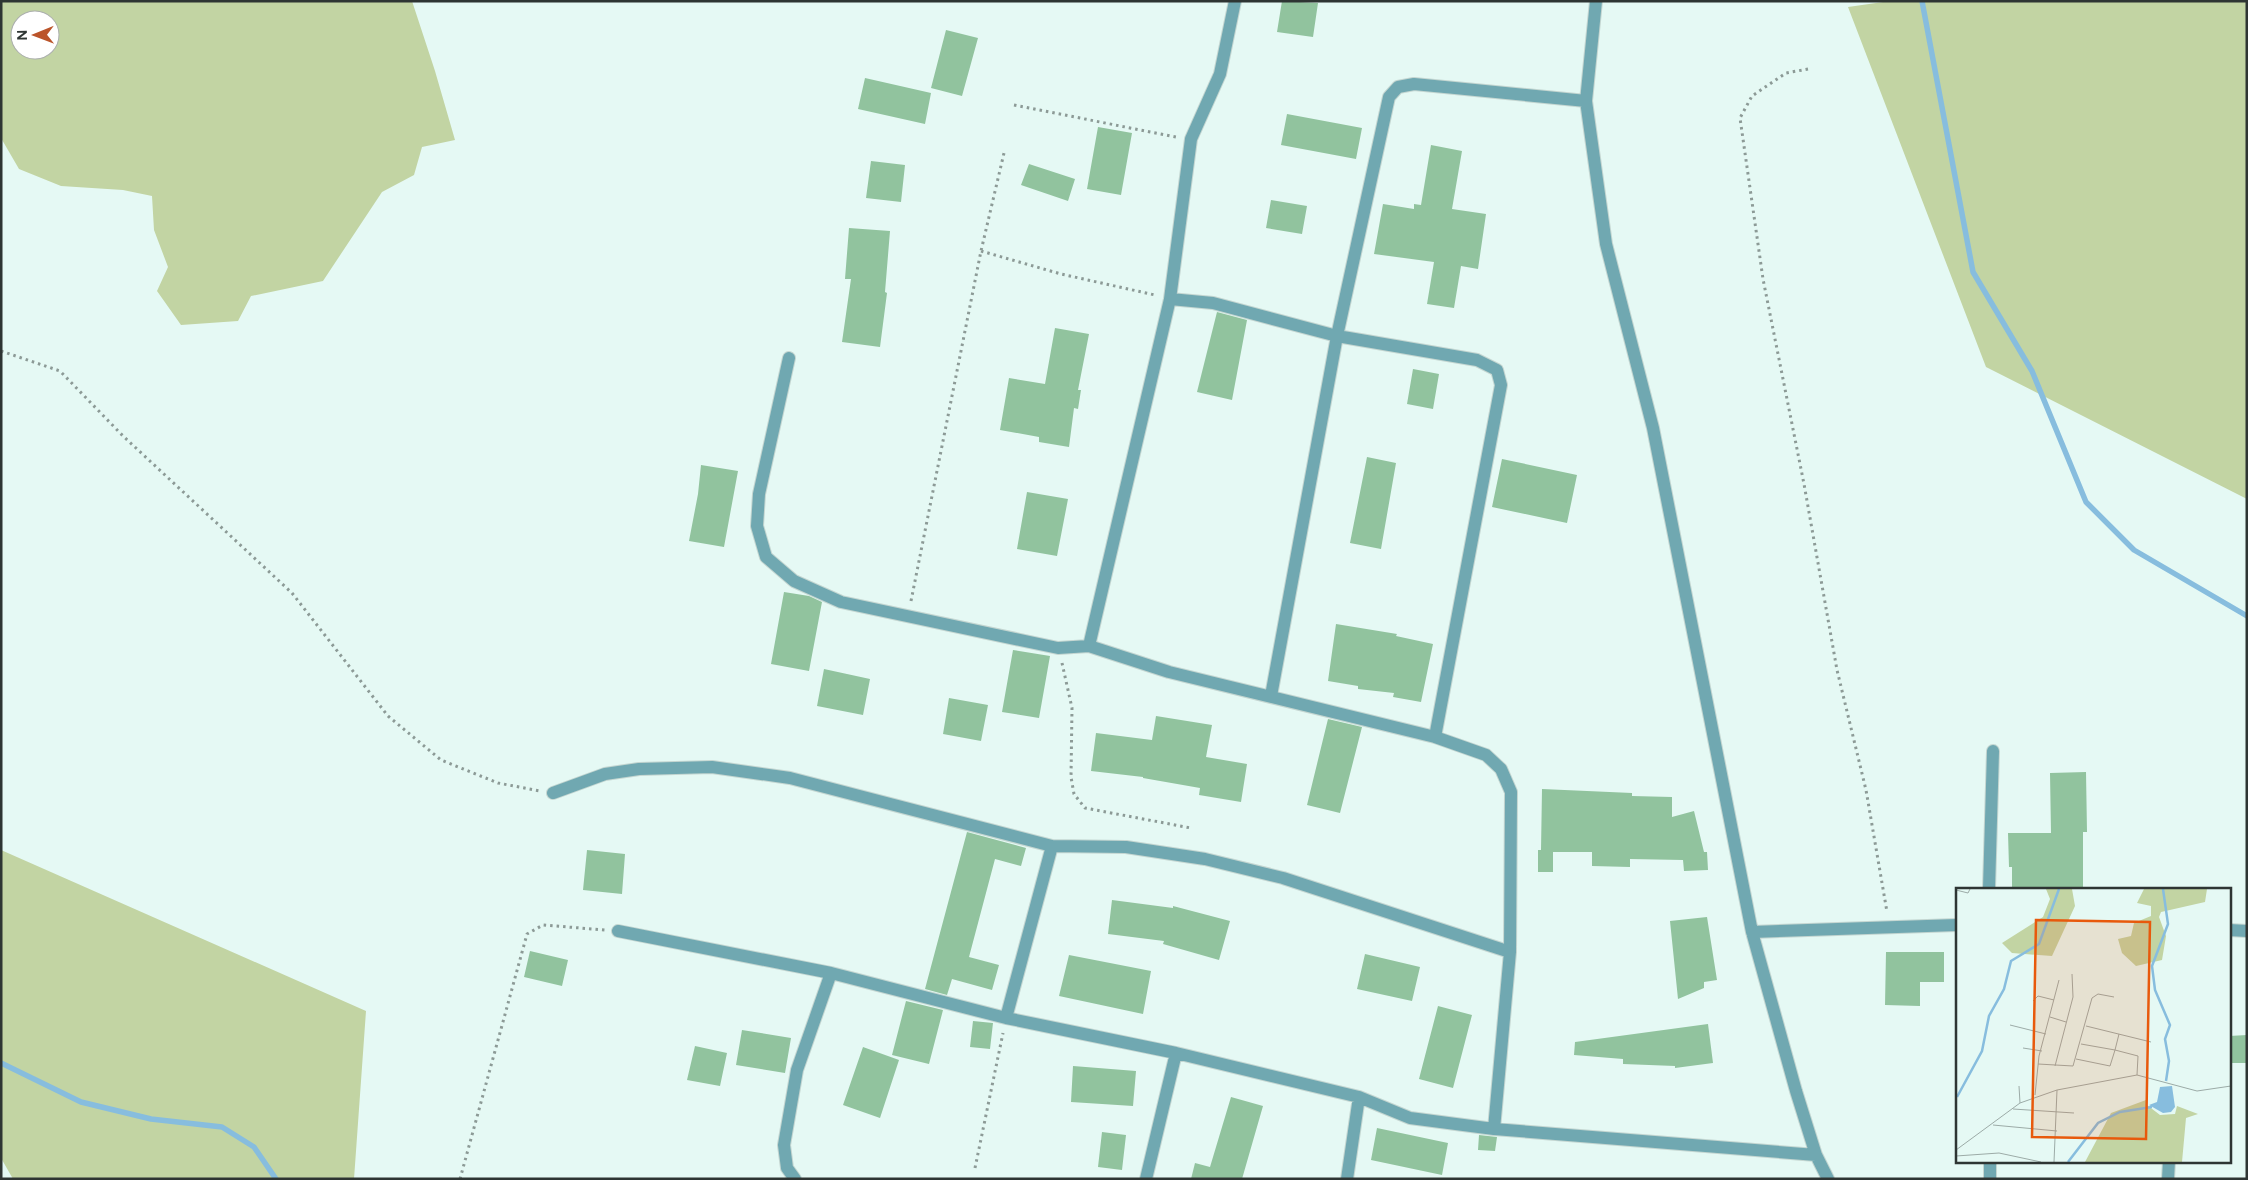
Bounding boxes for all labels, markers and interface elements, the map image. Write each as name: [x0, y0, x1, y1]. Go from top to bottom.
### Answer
north arrow: [10, 10, 60, 60]
text: N: [14, 30, 31, 41]
inset map: [1956, 888, 2230, 1162]

